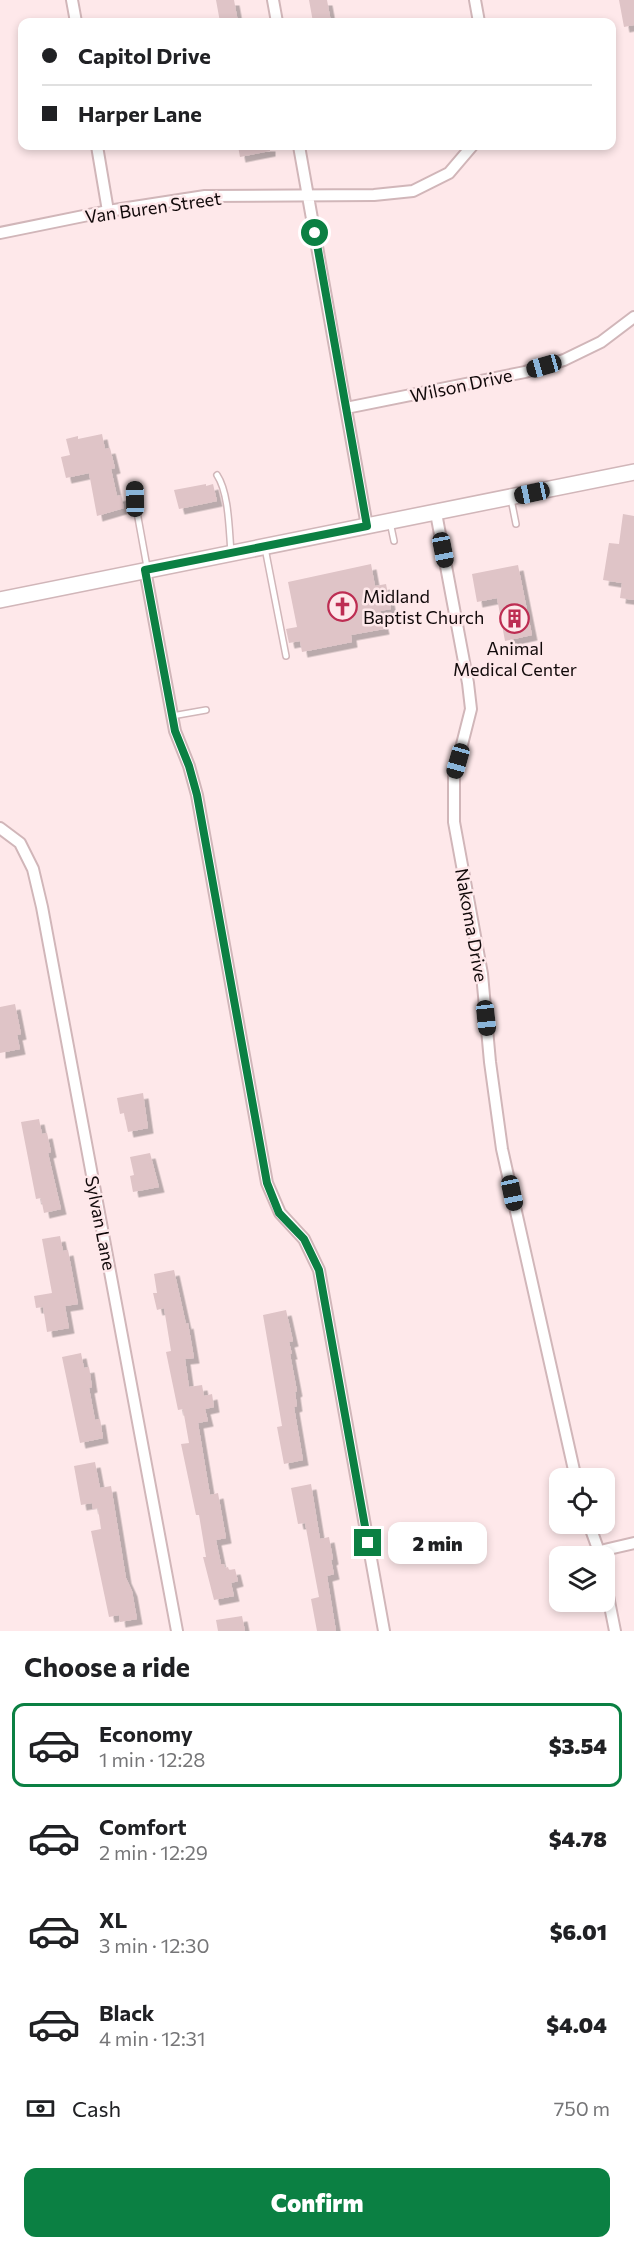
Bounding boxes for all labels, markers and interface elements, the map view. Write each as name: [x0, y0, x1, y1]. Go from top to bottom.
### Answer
text: Capitol Drive: [78, 42, 211, 69]
text: Harper Lane: [78, 100, 202, 127]
street label: Van Buren Street: [83, 187, 223, 227]
route start: [301, 219, 328, 246]
car: [524, 352, 564, 380]
street label: Wilson Drive: [408, 363, 514, 407]
car: [513, 480, 551, 506]
car: [126, 481, 144, 517]
car: [431, 531, 455, 569]
place label: Midland Baptist Church: [363, 585, 484, 628]
church icon: Midland Baptist Church: [326, 590, 358, 622]
building icon: Animal Medical Center: [499, 603, 531, 635]
place label: Animal Medical Center: [453, 637, 577, 680]
car: [444, 741, 472, 781]
street label: Nakoma Drive: [451, 866, 493, 984]
car: [475, 999, 497, 1037]
street label: Sylvan Lane: [81, 1174, 121, 1272]
car: [499, 1174, 525, 1212]
map controls: [549, 1468, 615, 1612]
button: locate: [549, 1468, 615, 1534]
callout: 2 min: [389, 1522, 488, 1564]
route end: [354, 1529, 381, 1556]
text: 2 min: [412, 1531, 463, 1555]
button: layers: [549, 1546, 615, 1612]
text: Choose a ride: [24, 1650, 190, 1683]
icon: car: [27, 1718, 81, 1772]
text: Economy: [99, 1720, 193, 1747]
text: $3.54: [549, 1732, 607, 1759]
text: 1 min · 12:28: [99, 1747, 205, 1771]
icon: car: [27, 1811, 81, 1865]
text: Comfort: [99, 1813, 187, 1840]
text: $4.78: [549, 1825, 607, 1852]
text: 2 min · 12:29: [99, 1840, 208, 1864]
icon: car: [27, 1904, 81, 1958]
text: XL: [99, 1906, 127, 1933]
text: $6.01: [550, 1918, 607, 1945]
text: 3 min · 12:30: [99, 1933, 210, 1957]
icon: car: [27, 1997, 81, 2051]
text: Black: [99, 1999, 154, 2026]
text: $4.04: [546, 2011, 607, 2038]
text: 4 min · 12:31: [99, 2026, 206, 2050]
icon: cash: [24, 2092, 57, 2125]
text: Cash: [72, 2095, 121, 2122]
text: 750 m: [554, 2096, 610, 2120]
button: Confirm: [24, 2168, 610, 2237]

